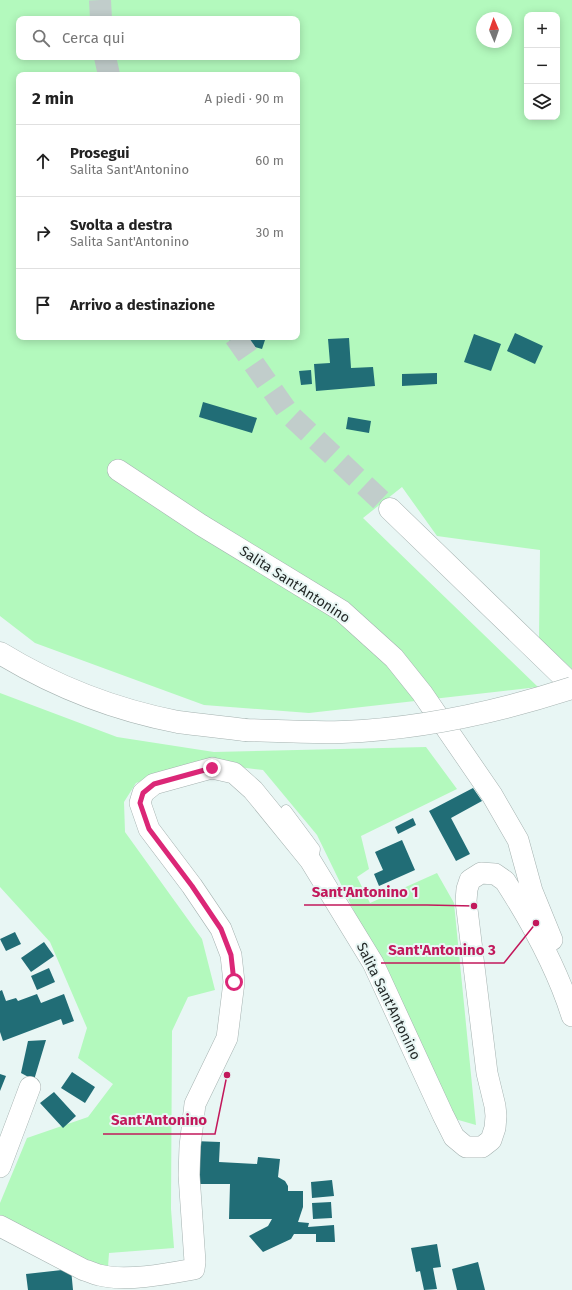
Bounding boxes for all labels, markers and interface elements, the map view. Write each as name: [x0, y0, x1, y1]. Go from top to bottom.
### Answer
north arrow: [476, 12, 512, 48]
map controls: [524, 12, 560, 120]
button: +: [524, 12, 560, 48]
search box: [16, 16, 300, 60]
icon: search: [30, 27, 52, 49]
text: Cerca qui: [62, 29, 125, 47]
button: −: [524, 48, 560, 84]
button: layers: [524, 84, 560, 120]
text: 2 min: [32, 88, 74, 109]
text: A piedi · 90 m: [205, 91, 284, 106]
text: Prosegui: [70, 144, 129, 162]
icon: ahead: [32, 150, 54, 172]
text: 60 m: [255, 153, 284, 168]
text: Salita Sant'Antonino: [70, 162, 189, 177]
text: Svolta a destra: [70, 216, 172, 234]
icon: right: [32, 222, 54, 244]
text: 30 m: [256, 225, 284, 240]
text: Salita Sant'Antonino: [70, 234, 189, 249]
icon: arrive: [32, 294, 54, 316]
text: Arrivo a destinazione: [70, 296, 215, 314]
street label: Salita Sant'Antonino: [236, 542, 353, 626]
route end: [203, 759, 221, 777]
callout: Sant'Antonino 1: [304, 878, 427, 905]
text: Sant'Antonino 1: [312, 883, 418, 901]
callout: Sant'Antonino 3: [381, 936, 504, 963]
street label: Salita Sant'Antonino: [353, 940, 424, 1063]
text: Sant'Antonino 3: [388, 941, 496, 959]
route start: [225, 973, 243, 991]
callout: Sant'Antonino: [103, 1107, 215, 1134]
text: Sant'Antonino: [111, 1111, 207, 1129]

